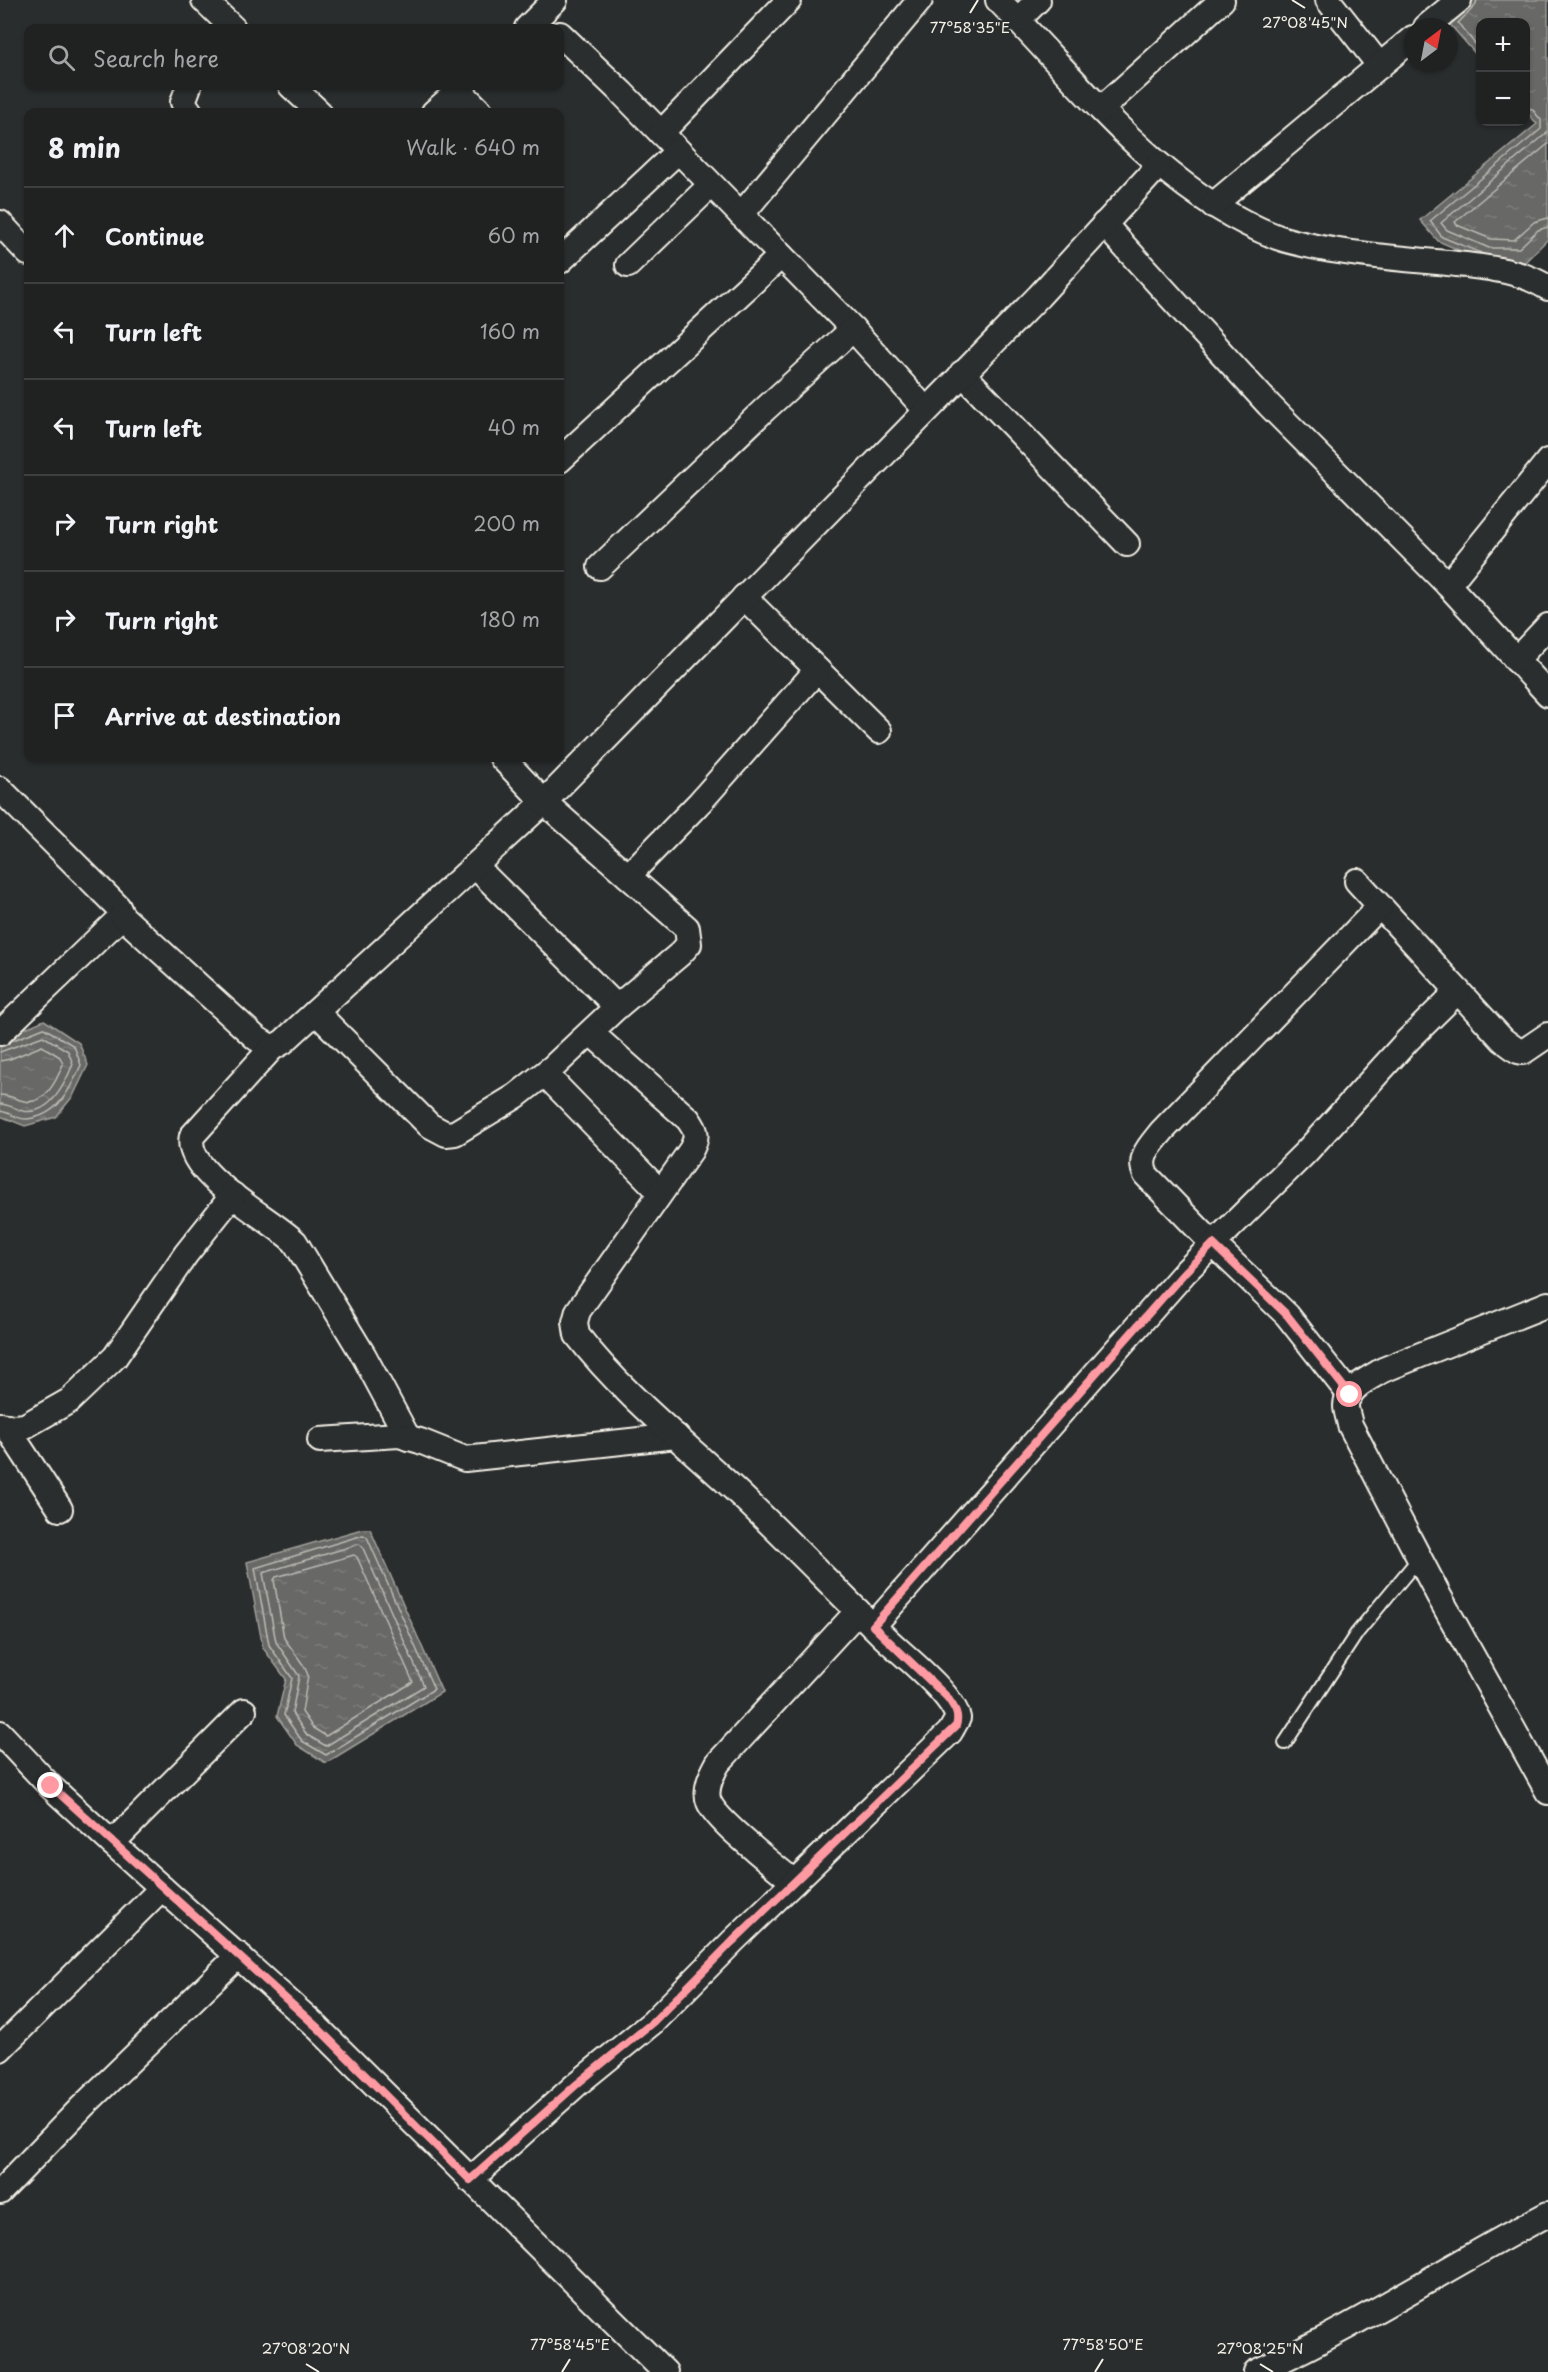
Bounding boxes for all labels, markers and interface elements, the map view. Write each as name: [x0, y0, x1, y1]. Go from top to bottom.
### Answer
text: 27°08'45"N: [1262, 10, 1348, 33]
text: 77°58'35"E: [930, 15, 1010, 38]
north arrow: [1404, 18, 1458, 72]
map controls: [1476, 18, 1530, 126]
button: +: [1476, 18, 1530, 72]
search box: [24, 24, 564, 90]
icon: search: [45, 41, 78, 74]
text: Search here: [93, 41, 219, 74]
button: −: [1476, 72, 1530, 126]
text: 8 min: [48, 128, 121, 167]
text: Walk · 640 m: [406, 132, 540, 162]
icon: ahead: [48, 219, 81, 252]
text: Continue: [105, 219, 204, 252]
text: 60 m: [488, 220, 540, 250]
icon: left: [48, 315, 81, 348]
text: Turn left: [105, 315, 202, 348]
text: 160 m: [480, 316, 540, 346]
icon: left: [48, 411, 81, 444]
text: Turn left: [105, 411, 202, 444]
text: 40 m: [488, 412, 540, 442]
icon: right: [48, 507, 81, 540]
text: Turn right: [105, 507, 218, 540]
text: 200 m: [473, 508, 540, 538]
icon: right: [48, 603, 81, 636]
text: Turn right: [105, 603, 218, 636]
text: 180 m: [480, 604, 540, 634]
icon: arrive: [48, 699, 81, 732]
text: Arrive at destination: [105, 699, 341, 732]
route start: [1336, 1381, 1362, 1407]
route end: [37, 1772, 63, 1798]
text: 77°58'45"E: [530, 2332, 610, 2355]
text: 77°58'50"E: [1062, 2332, 1144, 2355]
text: 27°08'20"N: [262, 2336, 350, 2359]
text: 27°08'25"N: [1216, 2336, 1304, 2359]

